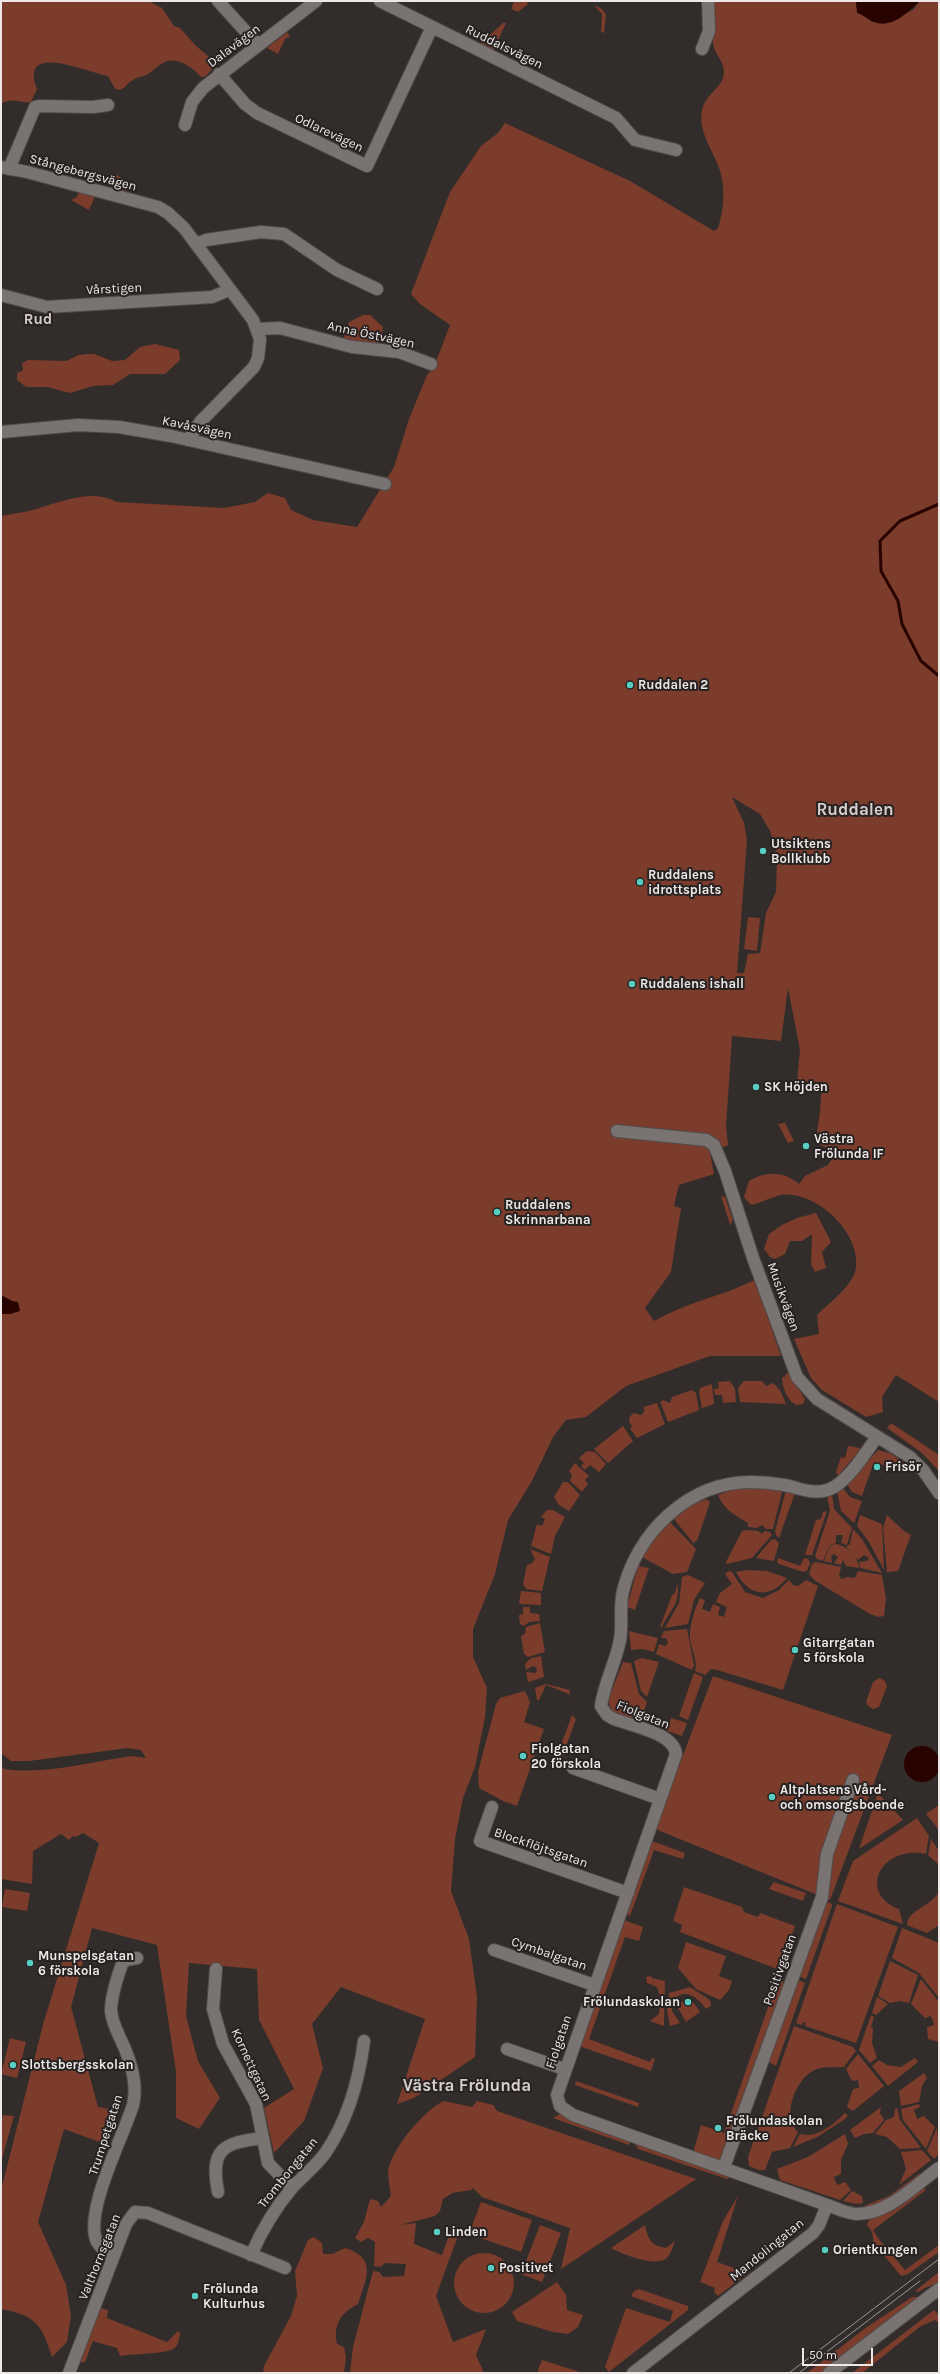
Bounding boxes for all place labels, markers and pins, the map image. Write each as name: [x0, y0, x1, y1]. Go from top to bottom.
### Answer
place label: Ruddalen 2: [638, 677, 708, 693]
marker: Ruddalen 2: [625, 680, 635, 690]
place label: Utsiktens Bollklubb: [771, 836, 831, 867]
marker: Utsiktens Bollklubb: [758, 846, 768, 856]
place label: Ruddalens idrottsplats: [648, 867, 721, 898]
marker: Ruddalens idrottsplats: [635, 877, 645, 887]
place label: Ruddalens ishall: [640, 976, 744, 992]
marker: Ruddalens ishall: [627, 979, 637, 989]
place label: SK Höjden: [764, 1079, 828, 1095]
marker: SK Höjden: [751, 1082, 761, 1092]
place label: Västra Frölunda IF: [814, 1131, 884, 1162]
marker: Västra Frölunda IF: [801, 1141, 811, 1151]
place label: Ruddalens Skrinnarbana: [505, 1197, 591, 1228]
marker: Ruddalens Skrinnarbana: [492, 1207, 502, 1217]
place label: Frisör: [885, 1459, 921, 1475]
marker: Frisör: [872, 1462, 882, 1472]
place label: Gitarrgatan 5 förskola: [803, 1635, 875, 1666]
marker: Gitarrgatan 5 förskola: [790, 1645, 800, 1655]
place label: Fiolgatan 20 förskola: [531, 1741, 601, 1772]
marker: Fiolgatan 20 förskola: [518, 1751, 528, 1761]
place label: Altplatsens Vård- och omsorgsboende: [780, 1782, 904, 1813]
marker: Altplatsens Vård- och omsorgsboende: [767, 1792, 777, 1802]
place label: Munspelsgatan 6 förskola: [38, 1948, 134, 1979]
marker: Munspelsgatan 6 förskola: [25, 1958, 35, 1968]
place label: Frölundaskolan: [583, 1994, 680, 2010]
marker: Frölundaskolan: [683, 1997, 693, 2007]
place label: Slottsbergsskolan: [21, 2057, 134, 2073]
marker: Slottsbergsskolan: [8, 2060, 18, 2070]
place label: Frölundaskolan Bräcke: [726, 2113, 823, 2144]
marker: Frölundaskolan Bräcke: [713, 2123, 723, 2133]
place label: Linden: [445, 2224, 487, 2240]
marker: Linden: [432, 2227, 442, 2237]
place label: Orientkungen: [833, 2242, 918, 2258]
marker: Orientkungen: [820, 2245, 830, 2255]
place label: Positivet: [499, 2260, 553, 2276]
marker: Positivet: [486, 2263, 496, 2273]
place label: Frölunda Kulturhus: [203, 2281, 265, 2312]
marker: Frölunda Kulturhus: [190, 2291, 200, 2301]

